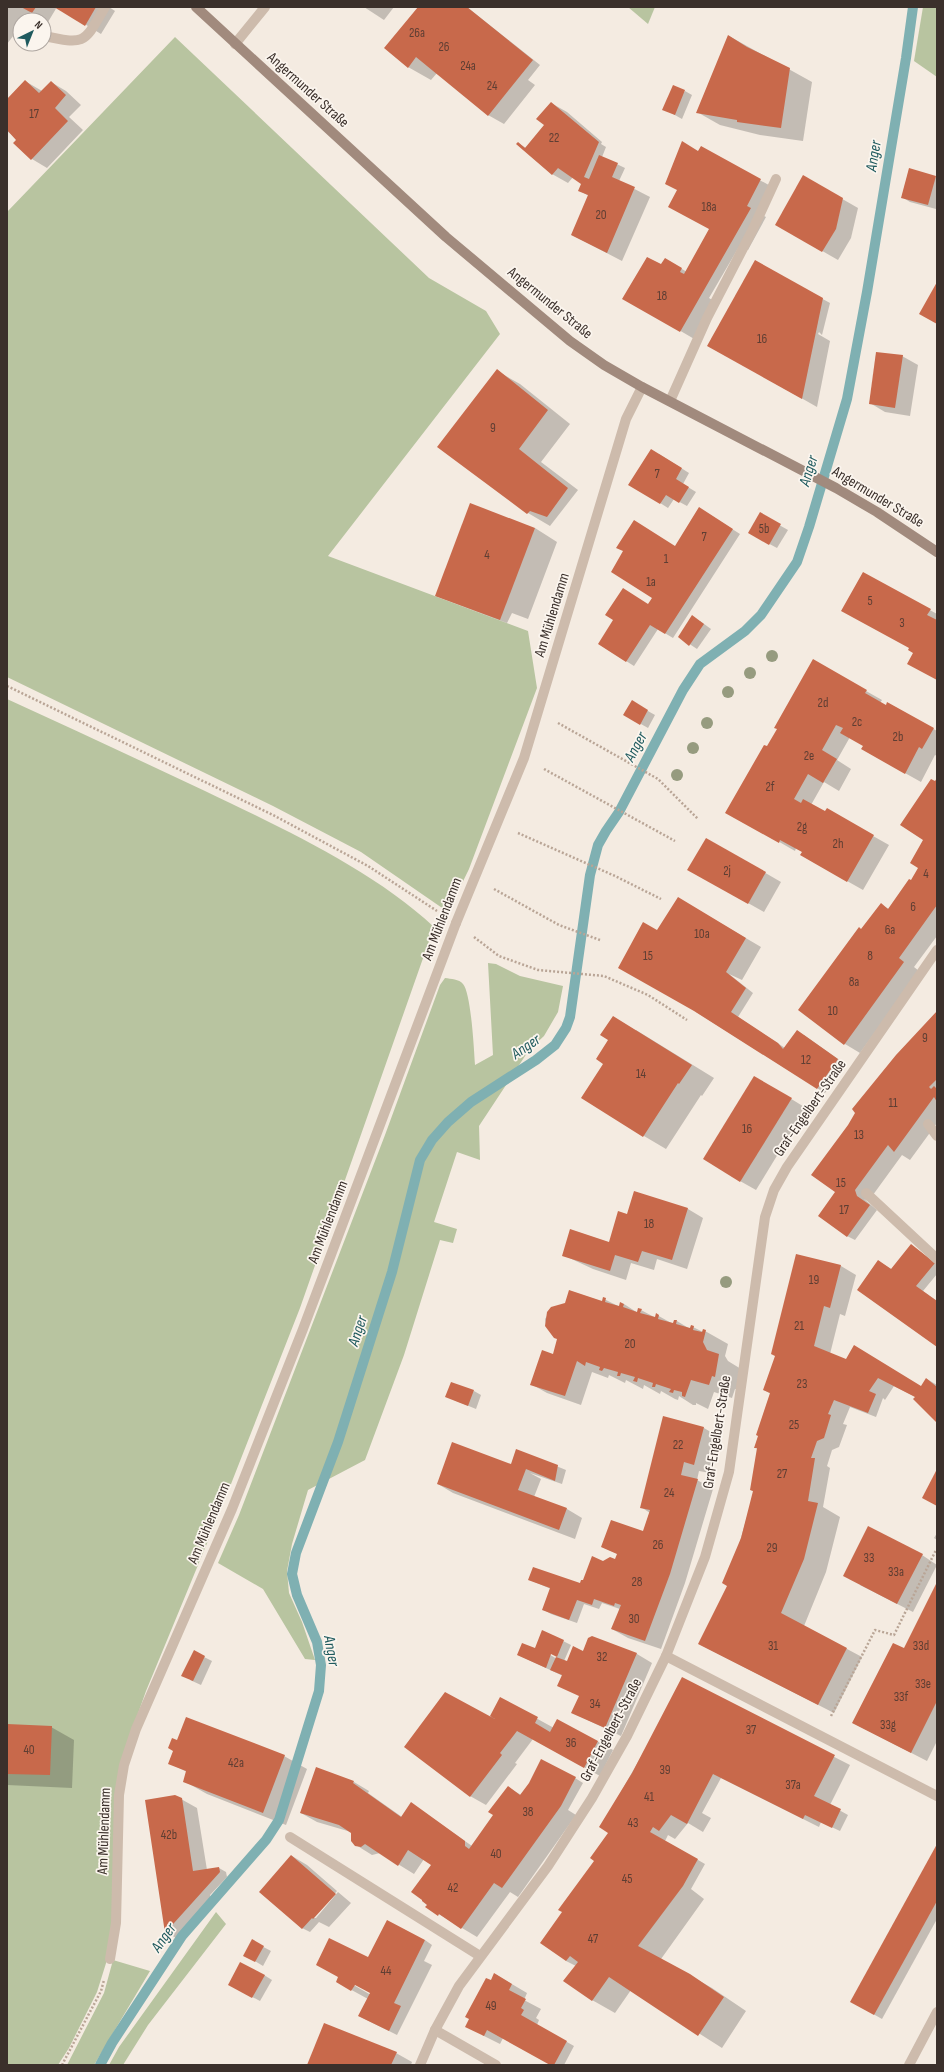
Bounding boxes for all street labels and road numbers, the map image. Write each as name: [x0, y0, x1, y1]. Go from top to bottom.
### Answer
street label: Angermunder Straße: [262, 48, 353, 132]
street label: Angermunder Straße: [503, 262, 596, 343]
street label: Angermunder Straße: [828, 462, 927, 532]
street label: Am Mühlendamm: [530, 571, 574, 660]
street label: Am Mühlendamm: [417, 875, 466, 964]
street label: Graf-Engelbert-Straße: [769, 1056, 851, 1160]
street label: Am Mühlendamm: [303, 1178, 352, 1267]
street label: Graf-Engelbert-Straße: [699, 1374, 735, 1490]
street label: Am Mühlendamm: [183, 1479, 235, 1568]
street label: Graf-Engelbert-Straße: [576, 1675, 646, 1785]
street label: Am Mühlendamm: [93, 1787, 115, 1876]

